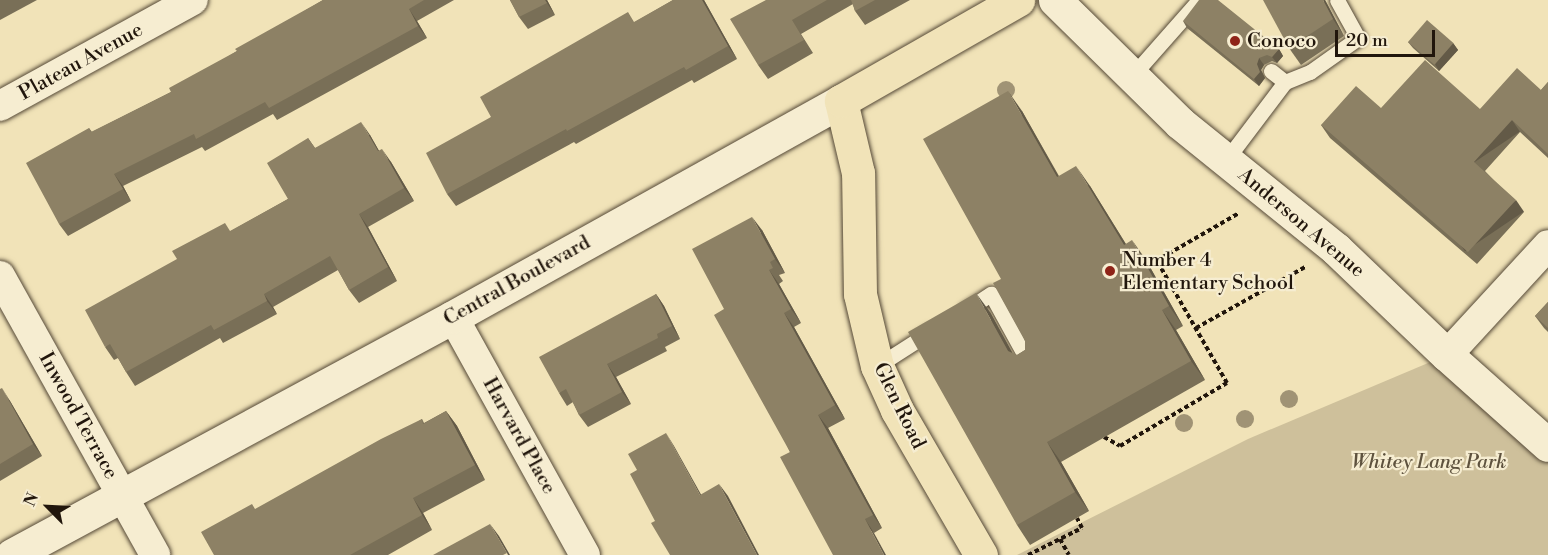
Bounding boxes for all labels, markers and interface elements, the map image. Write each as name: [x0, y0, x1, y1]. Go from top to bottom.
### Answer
street label: Plateau Avenue: [15, 18, 147, 106]
scale bar: [1338, 18, 1438, 56]
place label: Conoco: [1247, 29, 1316, 53]
text: 20 m: [1346, 29, 1388, 52]
marker: Conoco: [1228, 34, 1242, 48]
street label: Anderson Avenue: [1233, 163, 1369, 283]
street label: Central Boulevard: [439, 231, 595, 331]
place label: Number 4 Elementary School: [1122, 248, 1294, 295]
marker: Number 4 Elementary School: [1103, 264, 1117, 278]
street label: Inwood Terrace: [33, 348, 123, 484]
street label: Glen Road: [868, 359, 930, 453]
street label: Harvard Place: [477, 374, 561, 498]
park label: Whitey Lang Park: [1352, 450, 1506, 474]
north arrow: [18, 477, 78, 537]
text: N: [20, 490, 43, 510]

